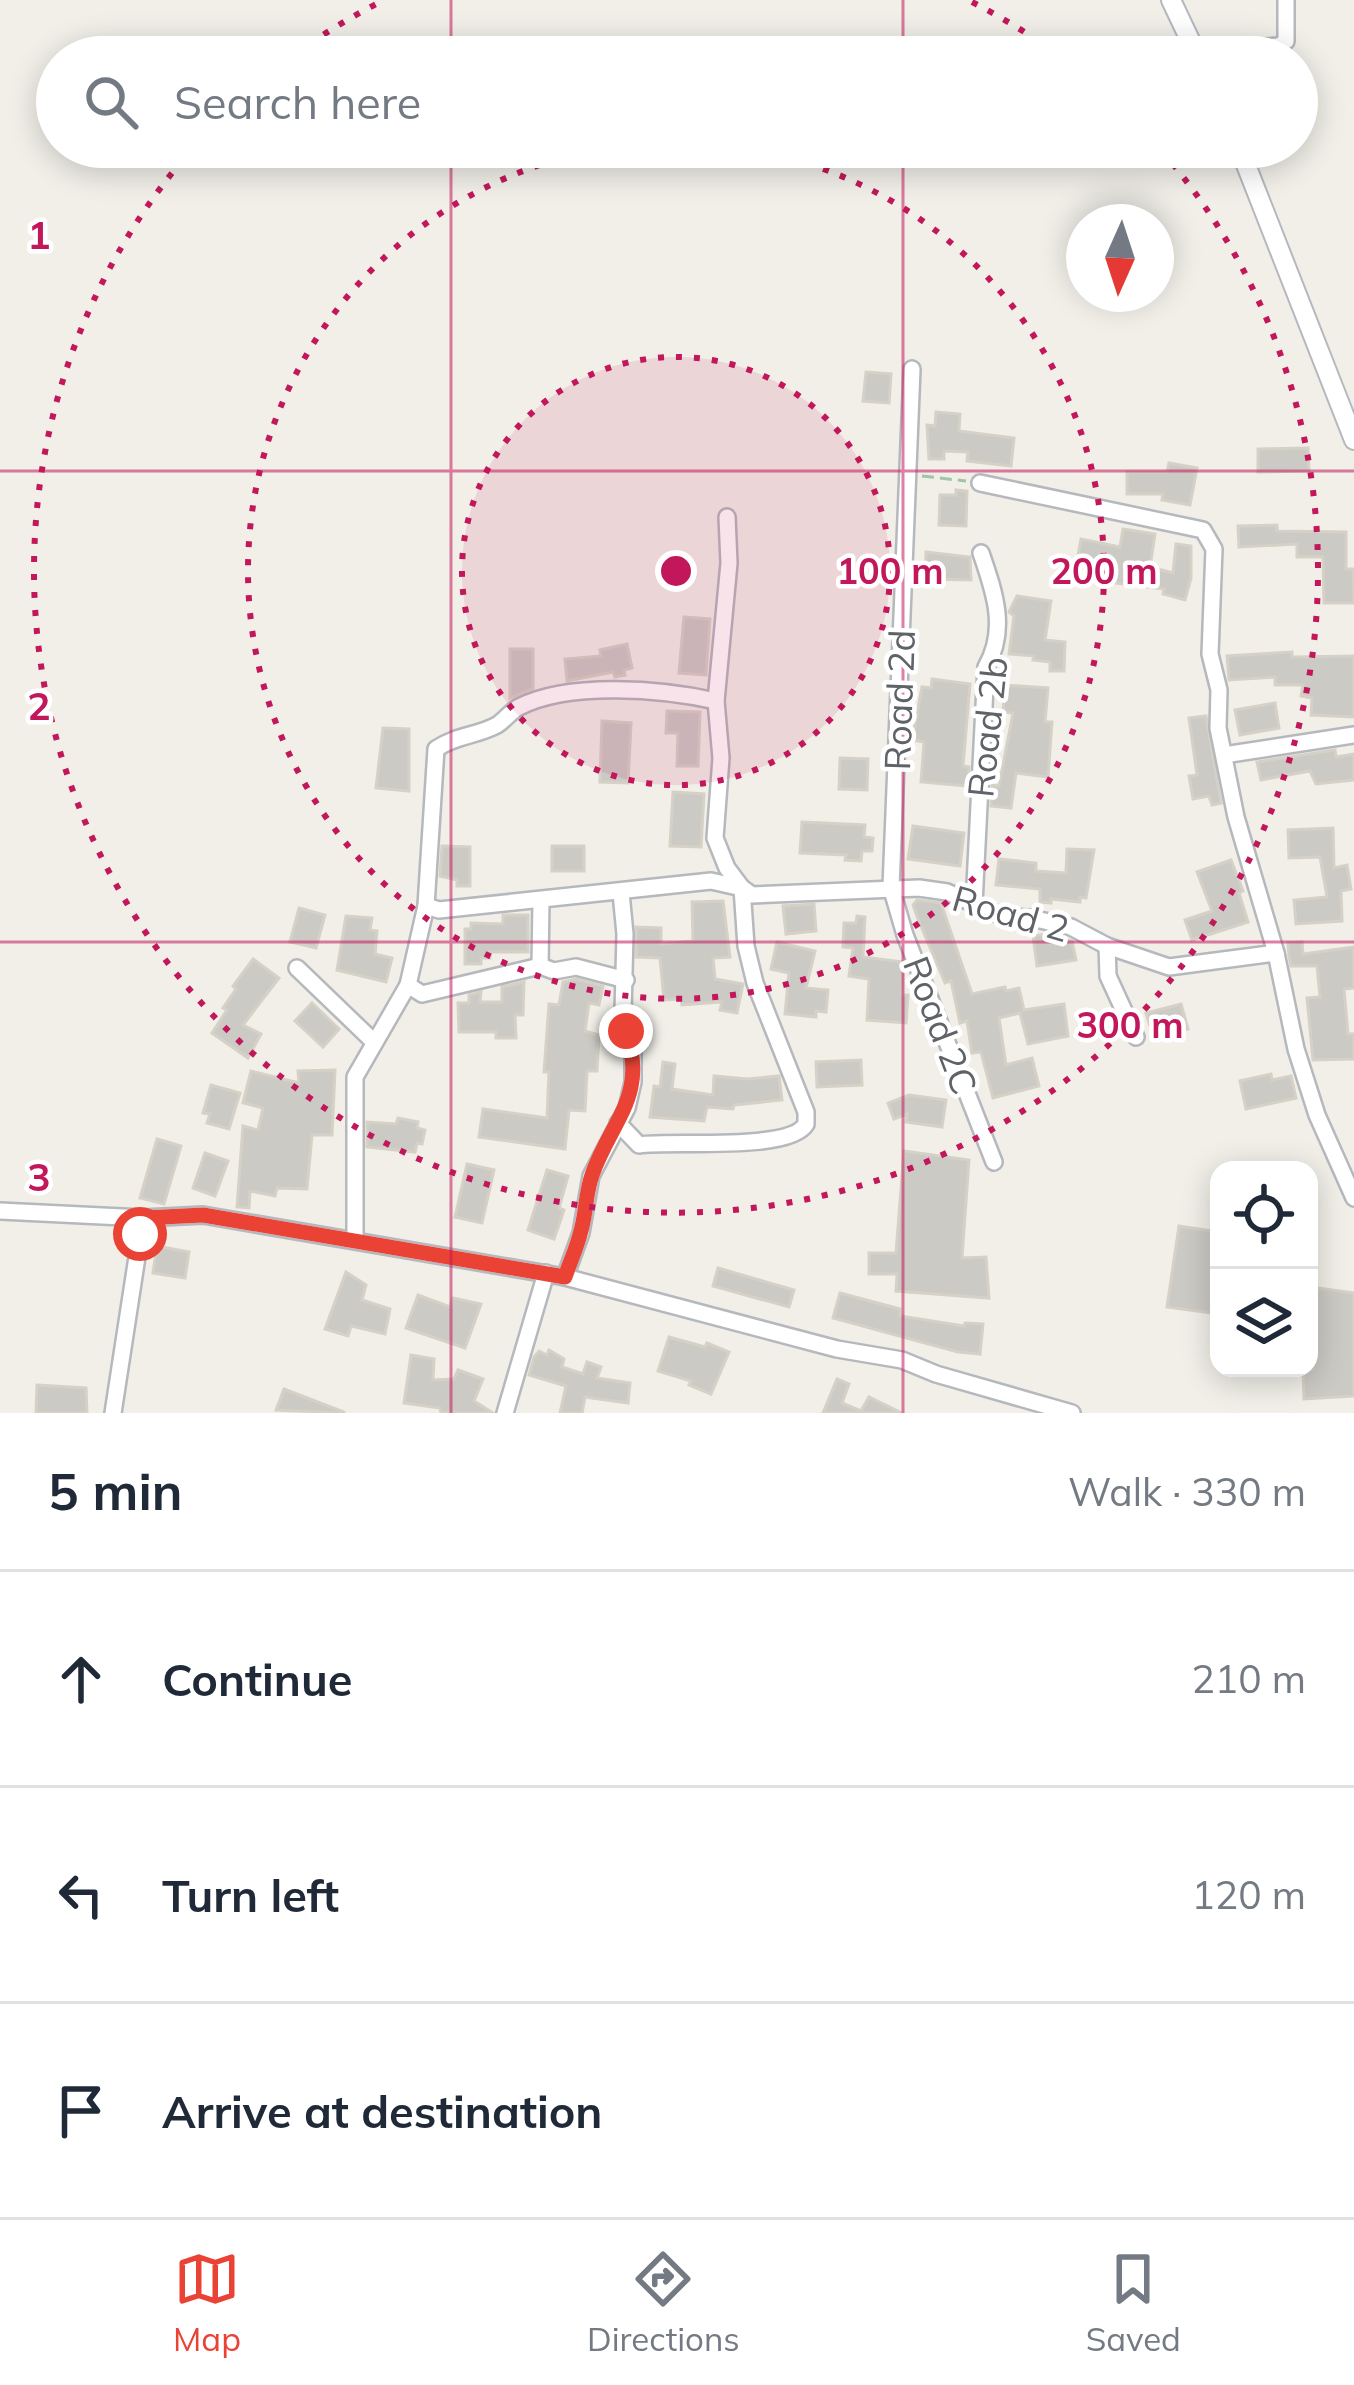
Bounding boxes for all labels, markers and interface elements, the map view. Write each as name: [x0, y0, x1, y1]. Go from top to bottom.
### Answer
search box: [36, 36, 1318, 168]
icon: search: [78, 69, 144, 135]
text: Search here: [174, 74, 421, 130]
north arrow: [1066, 204, 1174, 312]
text: 1: [27, 210, 51, 259]
text: 100 m: [836, 548, 944, 593]
text: 200 m: [1050, 548, 1158, 593]
centre of rings: [655, 550, 697, 592]
street label: Road 2d: [874, 629, 924, 771]
street label: Road 2b: [957, 655, 1017, 799]
text: 2: [27, 681, 51, 730]
street label: Road 2: [947, 875, 1075, 951]
street label: Road 2C: [894, 950, 988, 1100]
text: 300 m: [1076, 1002, 1184, 1047]
route end: [599, 1004, 653, 1058]
text: 3: [27, 1152, 51, 1201]
map controls: [1210, 1161, 1318, 1377]
button: locate: [1210, 1161, 1318, 1269]
route start: [113, 1207, 167, 1261]
button: layers: [1210, 1269, 1318, 1377]
text: 5 min: [48, 1459, 183, 1523]
text: Walk · 330 m: [1068, 1467, 1306, 1516]
icon: ahead: [48, 1646, 114, 1712]
text: Continue: [162, 1651, 352, 1707]
text: 210 m: [1191, 1654, 1306, 1703]
icon: left: [48, 1862, 114, 1928]
text: Turn left: [162, 1867, 339, 1923]
text: 120 m: [1191, 1870, 1306, 1919]
icon: arrive: [48, 2078, 114, 2144]
text: Arrive at destination: [162, 2083, 602, 2139]
tab: Map: [173, 2246, 241, 2359]
tab: Directions: [587, 2246, 740, 2359]
tab: Saved: [1086, 2246, 1181, 2359]

